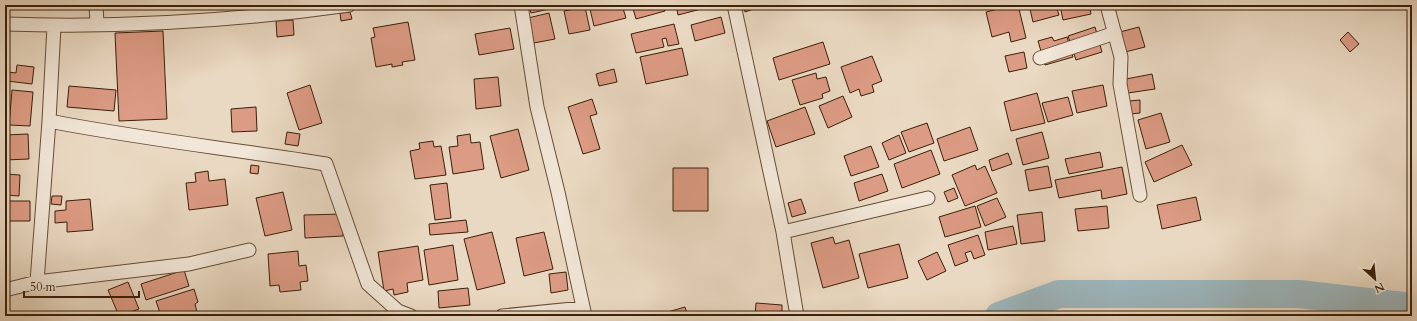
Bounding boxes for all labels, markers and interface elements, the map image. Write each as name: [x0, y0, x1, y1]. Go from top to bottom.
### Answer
north arrow: [1355, 259, 1395, 299]
scale bar: [24, 273, 139, 299]
text: 50 m: [30, 279, 57, 295]
text: N: [1371, 279, 1387, 297]

